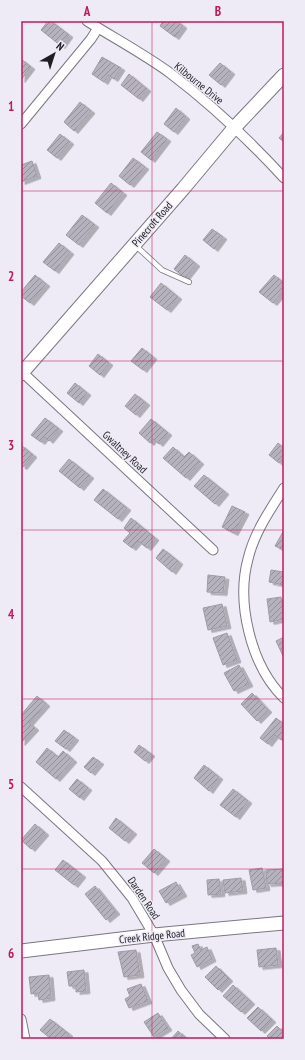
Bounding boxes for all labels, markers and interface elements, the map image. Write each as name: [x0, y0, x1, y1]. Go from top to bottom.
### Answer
text: A: [83, 3, 91, 20]
text: B: [215, 3, 221, 20]
north arrow: [34, 34, 74, 74]
text: N: [54, 39, 67, 54]
street label: Kilbourne Drive: [172, 59, 227, 107]
text: 1: [8, 98, 14, 115]
street label: Pinecroft Road: [129, 198, 175, 249]
text: 2: [8, 268, 14, 285]
street label: Gwaltney Road: [100, 428, 150, 476]
text: 3: [8, 437, 14, 454]
text: 4: [8, 606, 15, 623]
text: 5: [8, 776, 14, 793]
street label: Darden Road: [125, 874, 163, 922]
street label: Creek Ridge Road: [118, 926, 186, 946]
text: 6: [8, 945, 14, 962]

